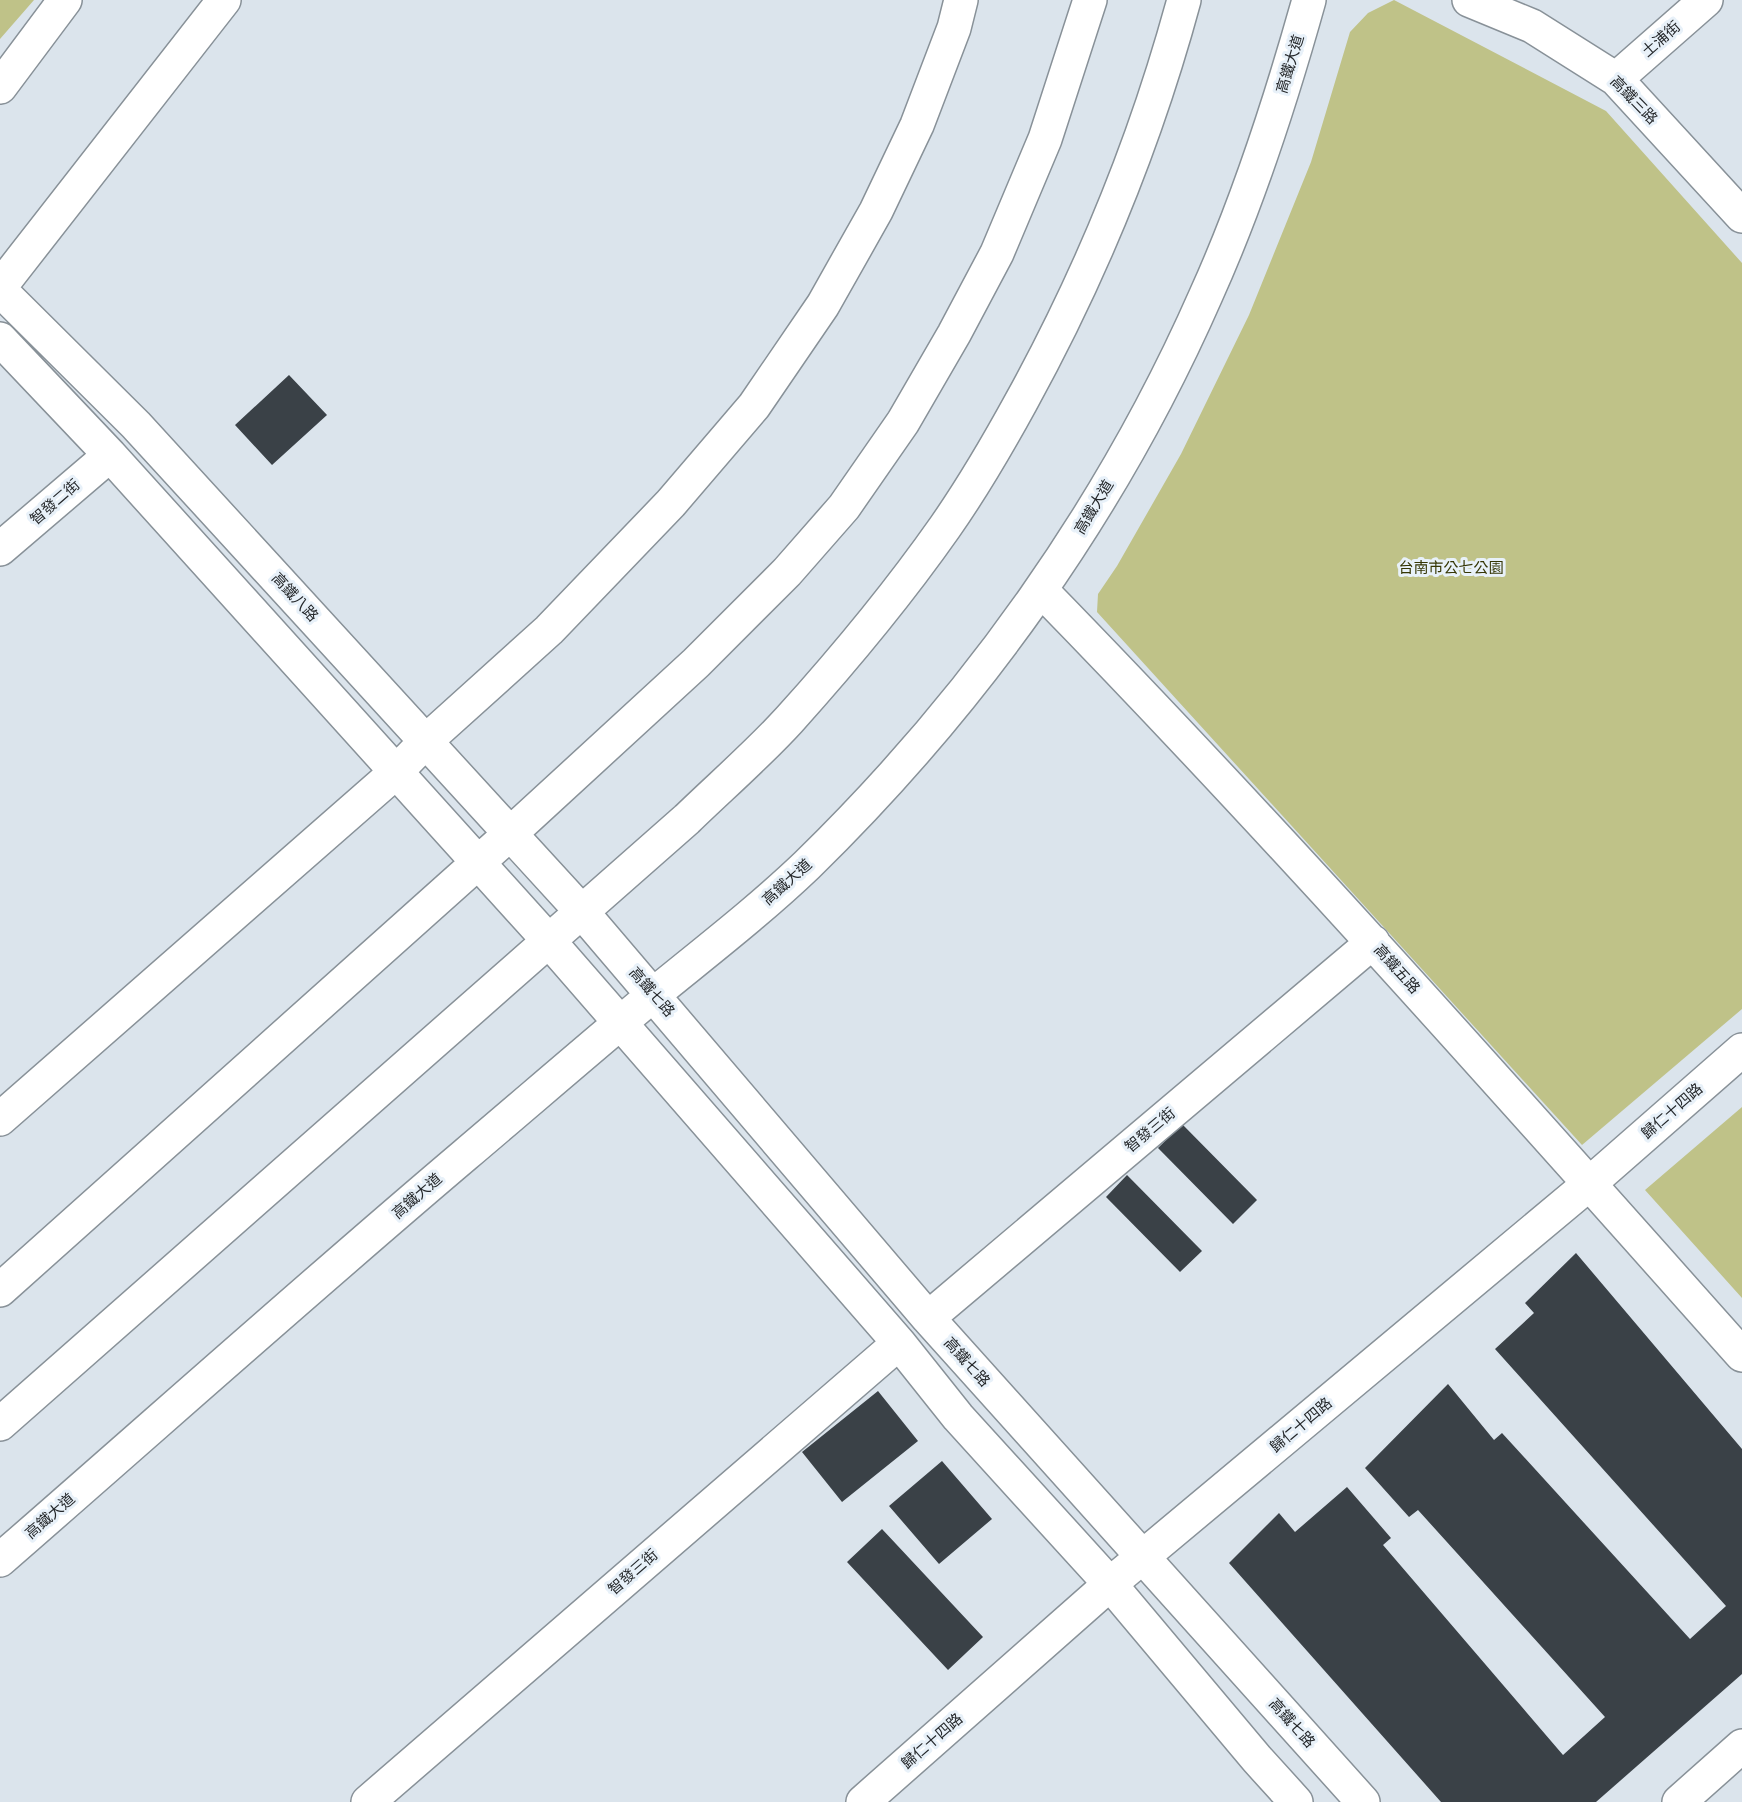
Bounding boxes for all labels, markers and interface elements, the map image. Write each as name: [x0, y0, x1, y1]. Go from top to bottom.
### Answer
street label: 土浦街: [1637, 16, 1684, 61]
street label: 高鐵大道: [1271, 32, 1307, 95]
street label: 高鐵三路: [1607, 71, 1663, 128]
street label: 智發二街: [25, 474, 84, 528]
street label: 高鐵大道: [1069, 476, 1117, 537]
park label: 台南市公七公園: [1398, 557, 1504, 577]
street label: 高鐵八路: [268, 568, 324, 625]
street label: 高鐵大道: [757, 854, 815, 909]
street label: 高鐵五路: [1370, 939, 1425, 997]
street label: 高鐵七路: [626, 962, 680, 1021]
street label: 歸仁十四路: [1636, 1078, 1706, 1142]
street label: 智發三街: [1120, 1102, 1179, 1156]
street label: 高鐵大道: [387, 1168, 446, 1222]
street label: 高鐵七路: [940, 1332, 995, 1390]
street label: 歸仁十四路: [1265, 1392, 1336, 1456]
street label: 高鐵大道: [20, 1488, 79, 1542]
street label: 智發三街: [603, 1544, 662, 1598]
street label: 高鐵七路: [1265, 1693, 1320, 1751]
street label: 歸仁十四路: [896, 1708, 966, 1772]

